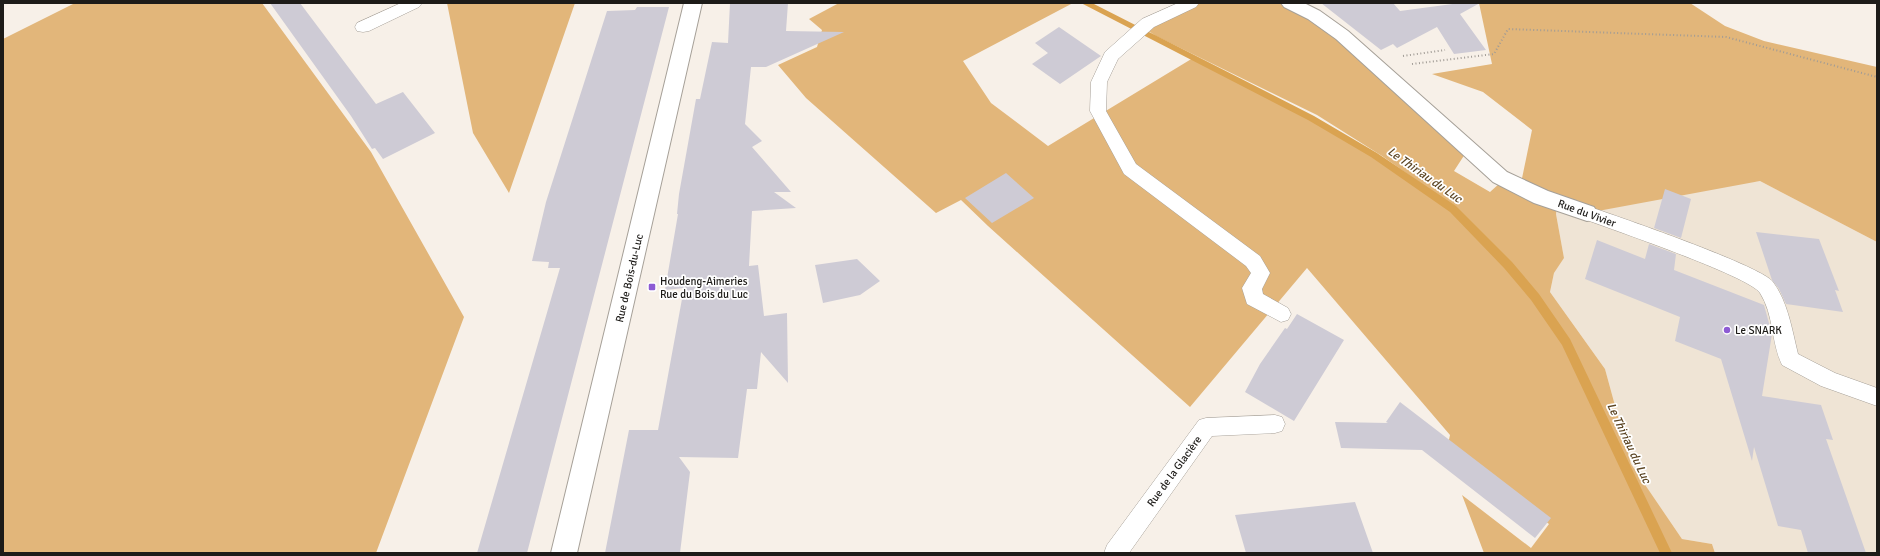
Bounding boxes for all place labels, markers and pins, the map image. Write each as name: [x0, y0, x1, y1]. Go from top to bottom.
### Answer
place label: Houdeng-Aimeries Rue du Bois du Luc: [660, 275, 748, 301]
marker: Houdeng-Aimeries Rue du Bois du Luc: [647, 282, 657, 292]
place label: Le SNARK: [1735, 324, 1782, 337]
marker: Le SNARK: [1722, 325, 1732, 335]

